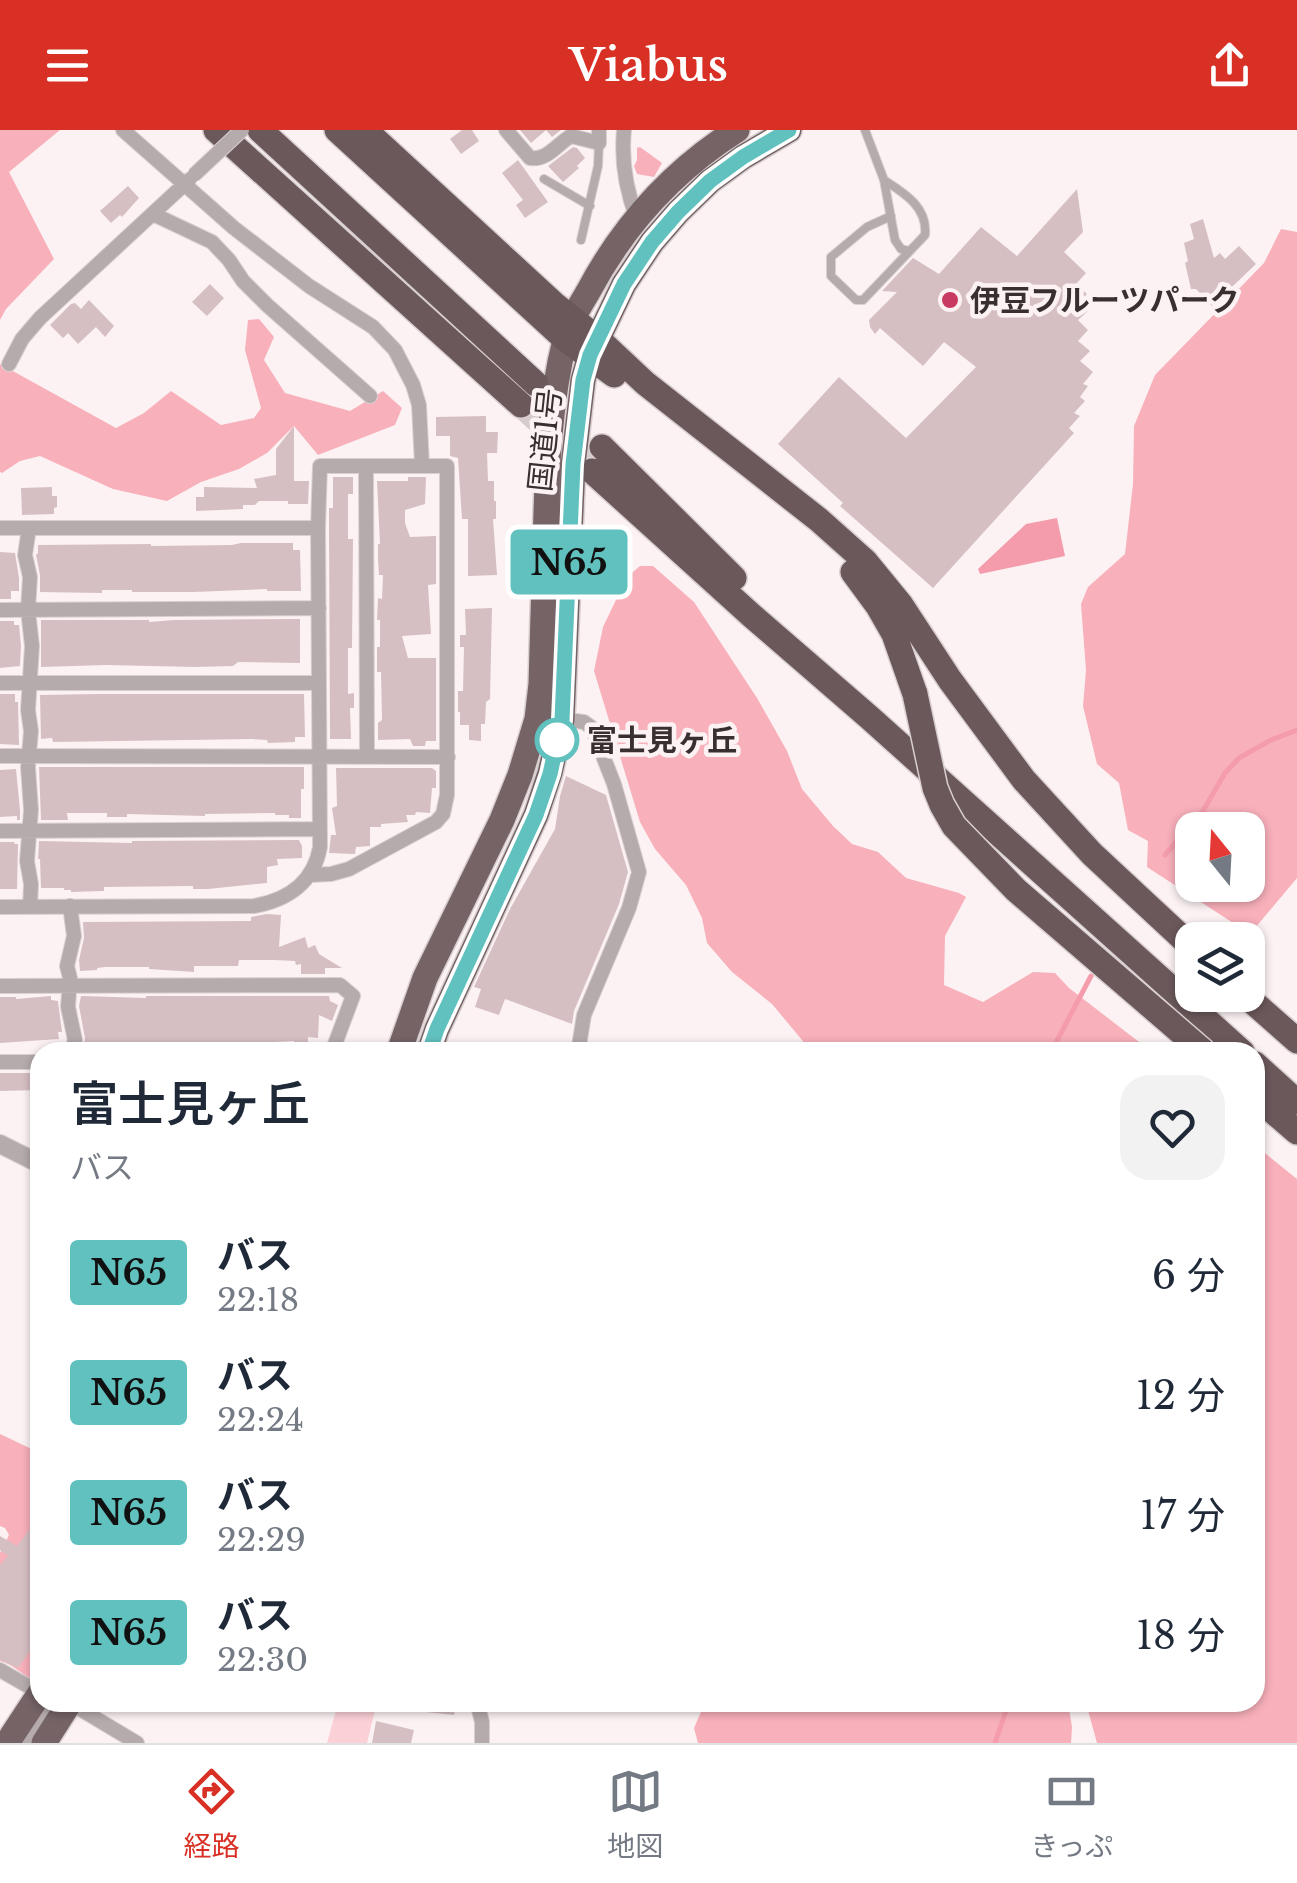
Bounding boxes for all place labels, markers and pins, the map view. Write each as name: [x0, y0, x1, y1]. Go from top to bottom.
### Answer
place label: 伊豆フルーツパーク: [970, 282, 1239, 319]
marker: 伊豆フルーツパーク: [939, 289, 961, 311]
marker: 富士見ヶ丘: [536, 719, 578, 761]
place label: 富士見ヶ丘: [587, 722, 737, 759]

